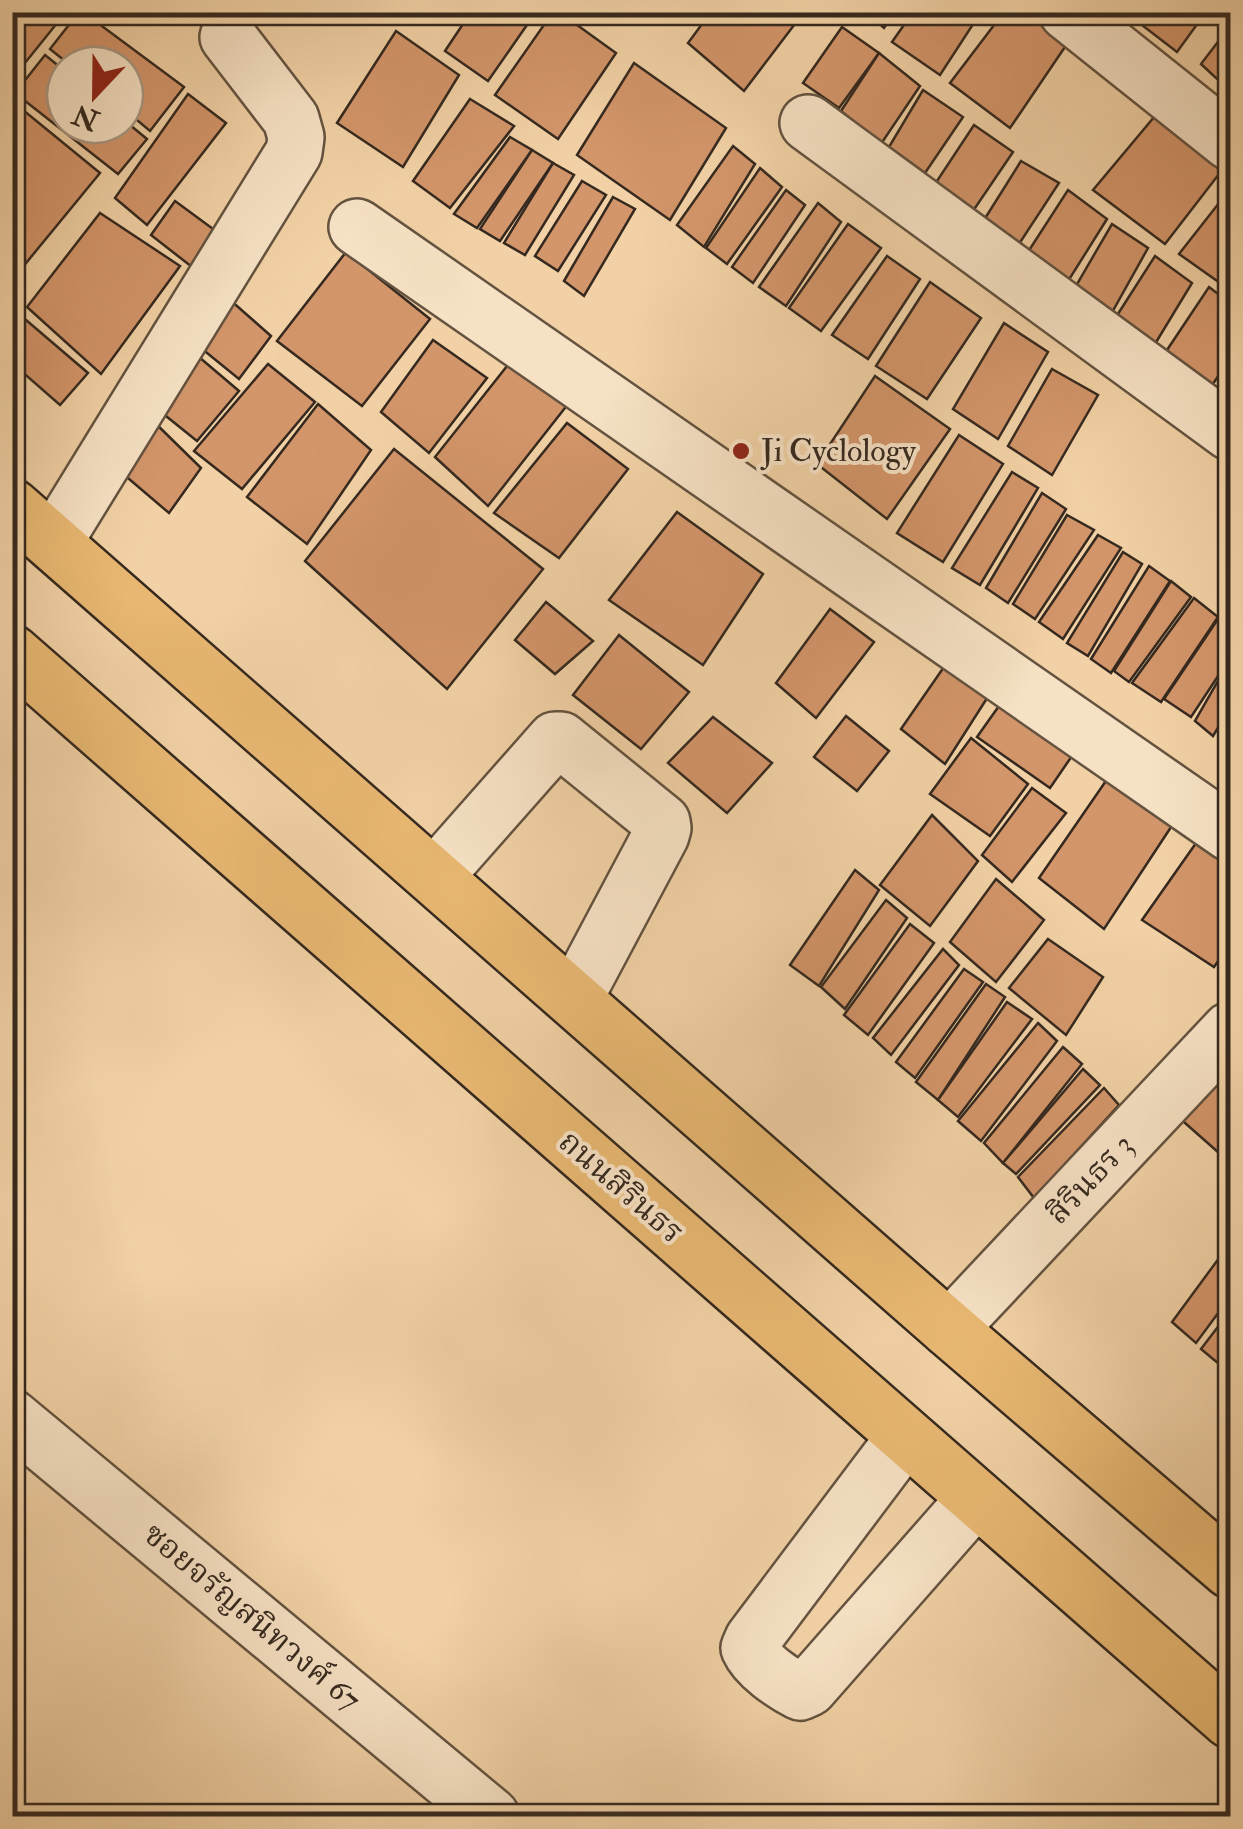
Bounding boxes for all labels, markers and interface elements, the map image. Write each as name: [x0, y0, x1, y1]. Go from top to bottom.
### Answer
north arrow: [45, 45, 145, 145]
text: N: [67, 96, 105, 138]
place label: Ji Cyclology: [760, 431, 917, 471]
marker: Ji Cyclology: [730, 440, 752, 462]
street label: ถนนสิรินธร: [550, 1122, 692, 1252]
street label: สิรินธร 3: [1038, 1125, 1142, 1233]
street label: ซอยจรัญสนิทวงศ์ 67: [135, 1514, 369, 1720]

